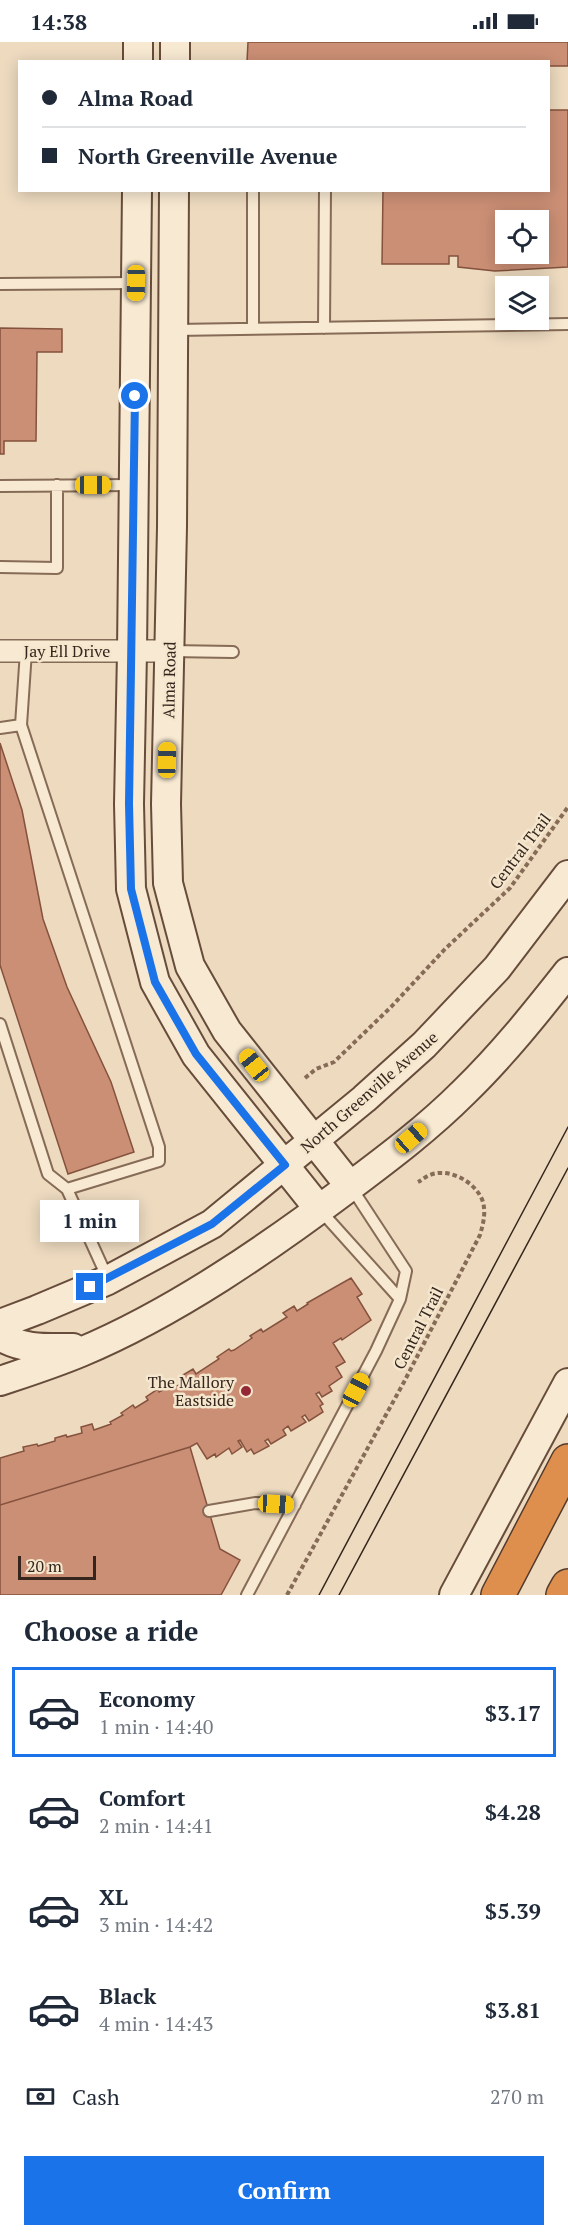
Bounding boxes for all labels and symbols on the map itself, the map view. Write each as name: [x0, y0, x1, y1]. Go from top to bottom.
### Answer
car: [127, 265, 145, 301]
route start: [121, 382, 148, 409]
car: [75, 476, 111, 494]
street label: Jay Ell Drive: [24, 640, 110, 662]
street label: Alma Road: [157, 641, 181, 719]
car: [158, 742, 176, 778]
street label: Central Trail: [484, 808, 556, 893]
street label: North Greenville Avenue: [296, 1026, 442, 1158]
car: [236, 1045, 272, 1085]
car: [392, 1119, 430, 1157]
callout: 1 min: [40, 1200, 140, 1242]
route end: [76, 1273, 103, 1300]
street label: Central Trail: [388, 1283, 448, 1373]
car: [340, 1370, 372, 1410]
place label: The Mallory Eastside: [148, 1371, 235, 1411]
marker: The Mallory Eastside: [239, 1384, 253, 1398]
car: [258, 1494, 294, 1514]
scale bar: [18, 1553, 96, 1580]

